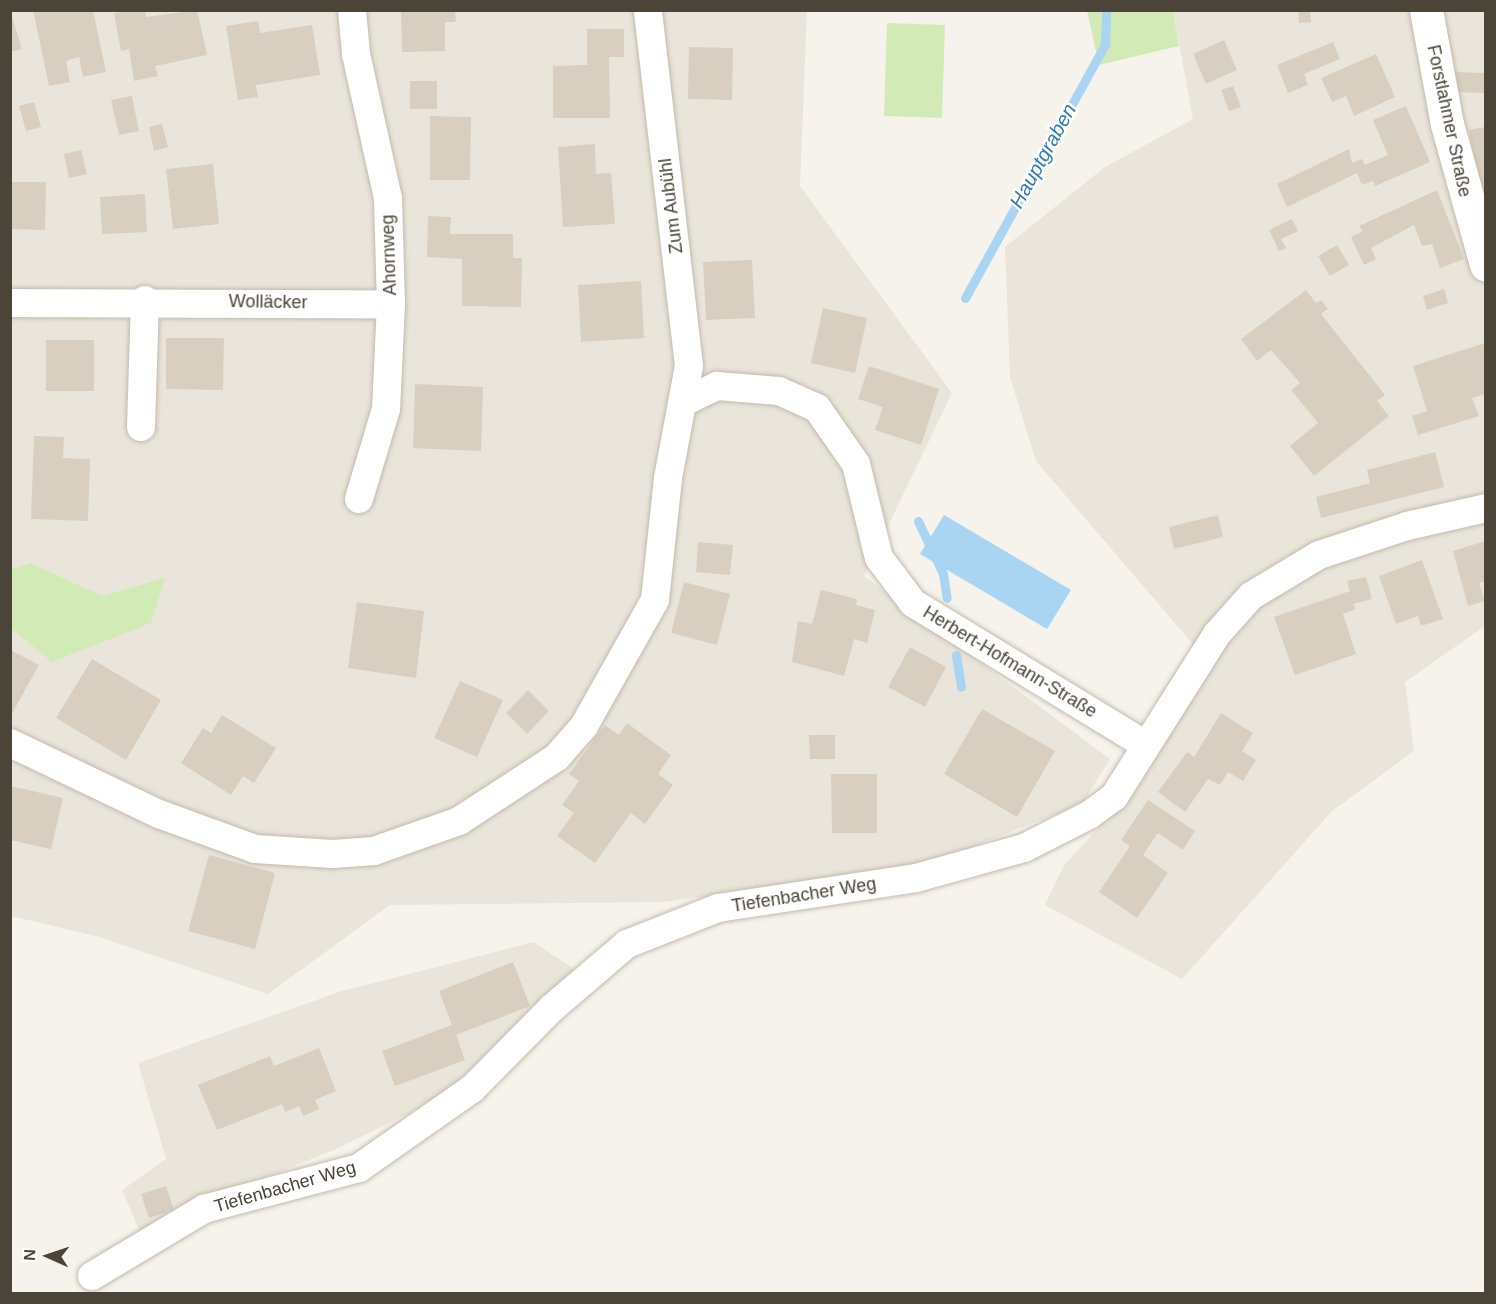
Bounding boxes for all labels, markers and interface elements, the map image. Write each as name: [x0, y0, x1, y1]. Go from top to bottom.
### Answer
street label: Forstlahmer Straße: [1422, 43, 1476, 199]
water label: Hauptgraben: [1004, 100, 1082, 212]
street label: Zum Aubühl: [654, 157, 688, 255]
street label: Ahornweg: [377, 214, 401, 296]
street label: Wolläcker: [228, 291, 308, 313]
street label: Herbert-Hofmann-Straße: [919, 601, 1101, 723]
street label: Tiefenbacher Weg: [730, 873, 878, 917]
street label: Tiefenbacher Weg: [212, 1156, 358, 1218]
north arrow: [18, 1226, 78, 1286]
text: N: [21, 1249, 38, 1261]

